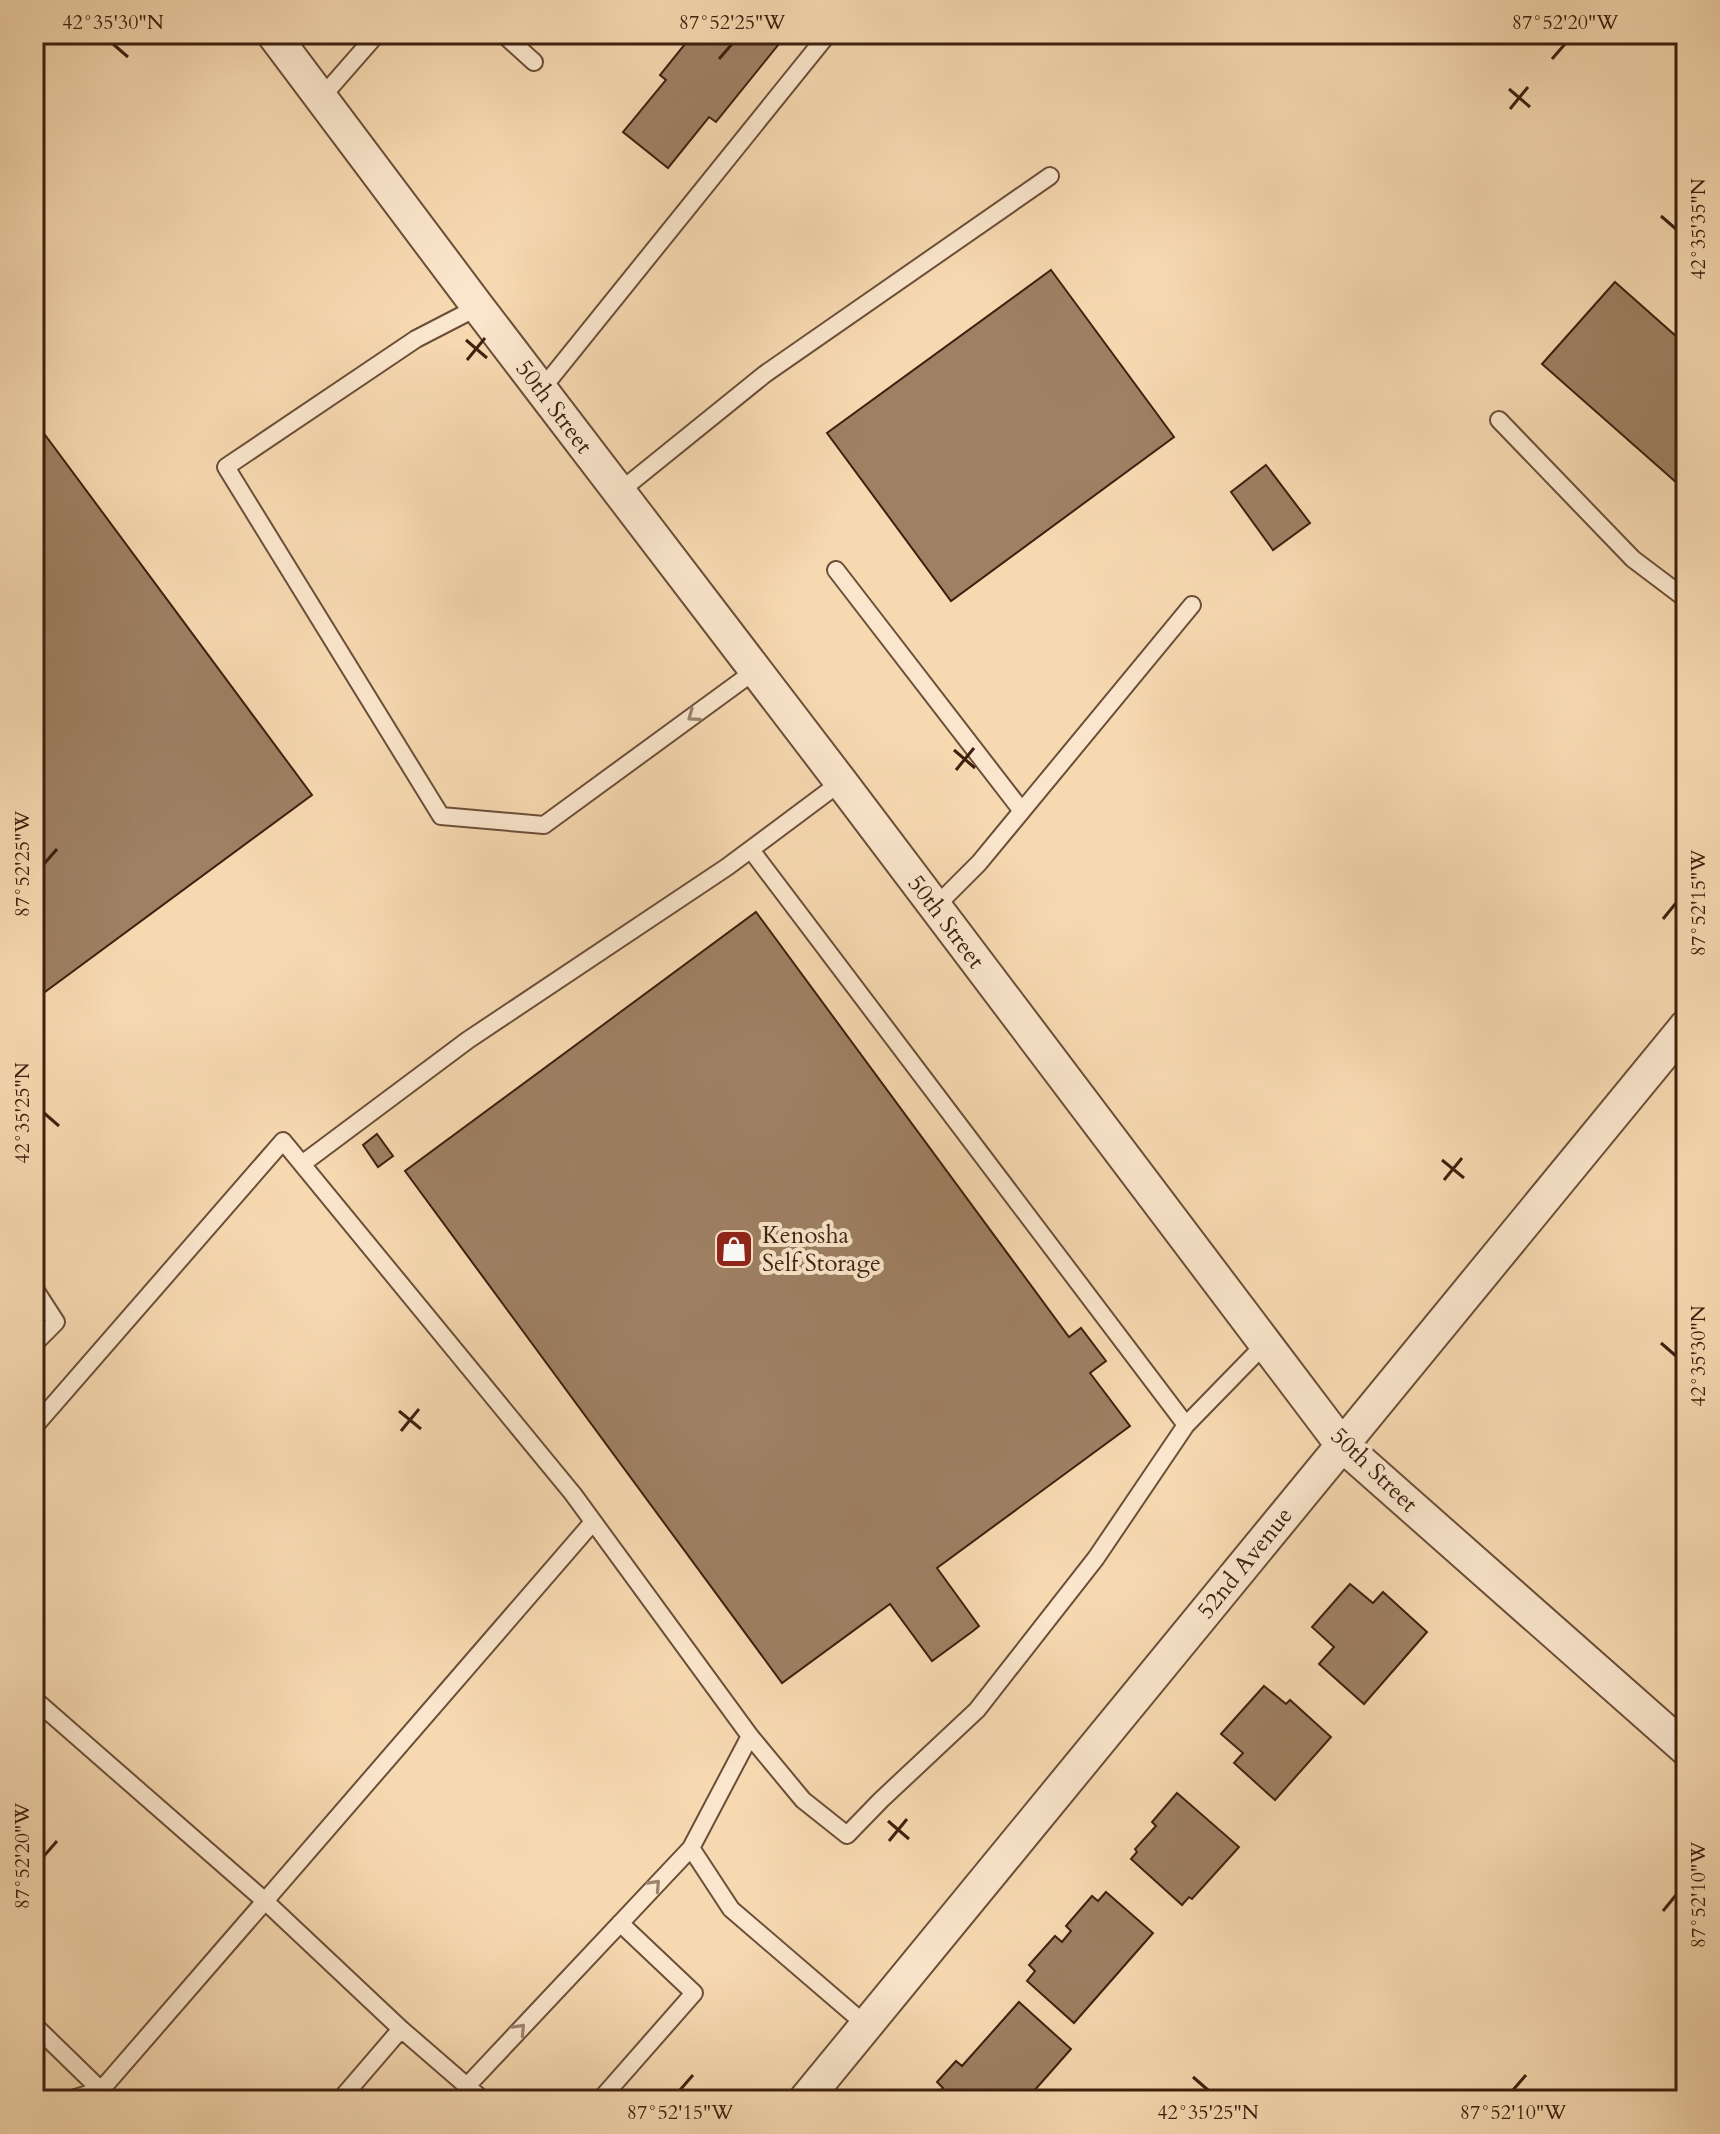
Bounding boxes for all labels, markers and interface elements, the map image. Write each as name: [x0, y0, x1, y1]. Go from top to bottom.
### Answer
text: 42°35'30"N: [62, 9, 164, 36]
text: 87°52'25"W: [679, 9, 786, 36]
text: 87°52'20"W: [1512, 9, 1619, 36]
text: 42°35'35"N: [1685, 178, 1712, 280]
street label: 50th Street: [508, 353, 600, 461]
one-way arrow: [687, 706, 701, 721]
text: 87°52'25"W: [9, 810, 36, 917]
text: 87°52'15"W: [1685, 849, 1712, 956]
street label: 50th Street: [900, 868, 992, 976]
text: 42°35'25"N: [9, 1062, 36, 1164]
place label: Kenosha Self Storage: [762, 1219, 881, 1280]
shop icon: Kenosha Self Storage: [713, 1228, 755, 1270]
text: 42°35'30"N: [1685, 1305, 1712, 1407]
street label: 50th Street: [1323, 1420, 1425, 1520]
street label: 52nd Avenue: [1190, 1500, 1300, 1626]
text: 87°52'20"W: [9, 1802, 36, 1909]
text: 87°52'10"W: [1685, 1841, 1712, 1948]
one-way arrow: [646, 1880, 660, 1895]
one-way arrow: [511, 2024, 526, 2038]
text: 87°52'15"W: [627, 2099, 734, 2126]
text: 42°35'25"N: [1157, 2099, 1259, 2126]
text: 87°52'10"W: [1460, 2099, 1567, 2126]

